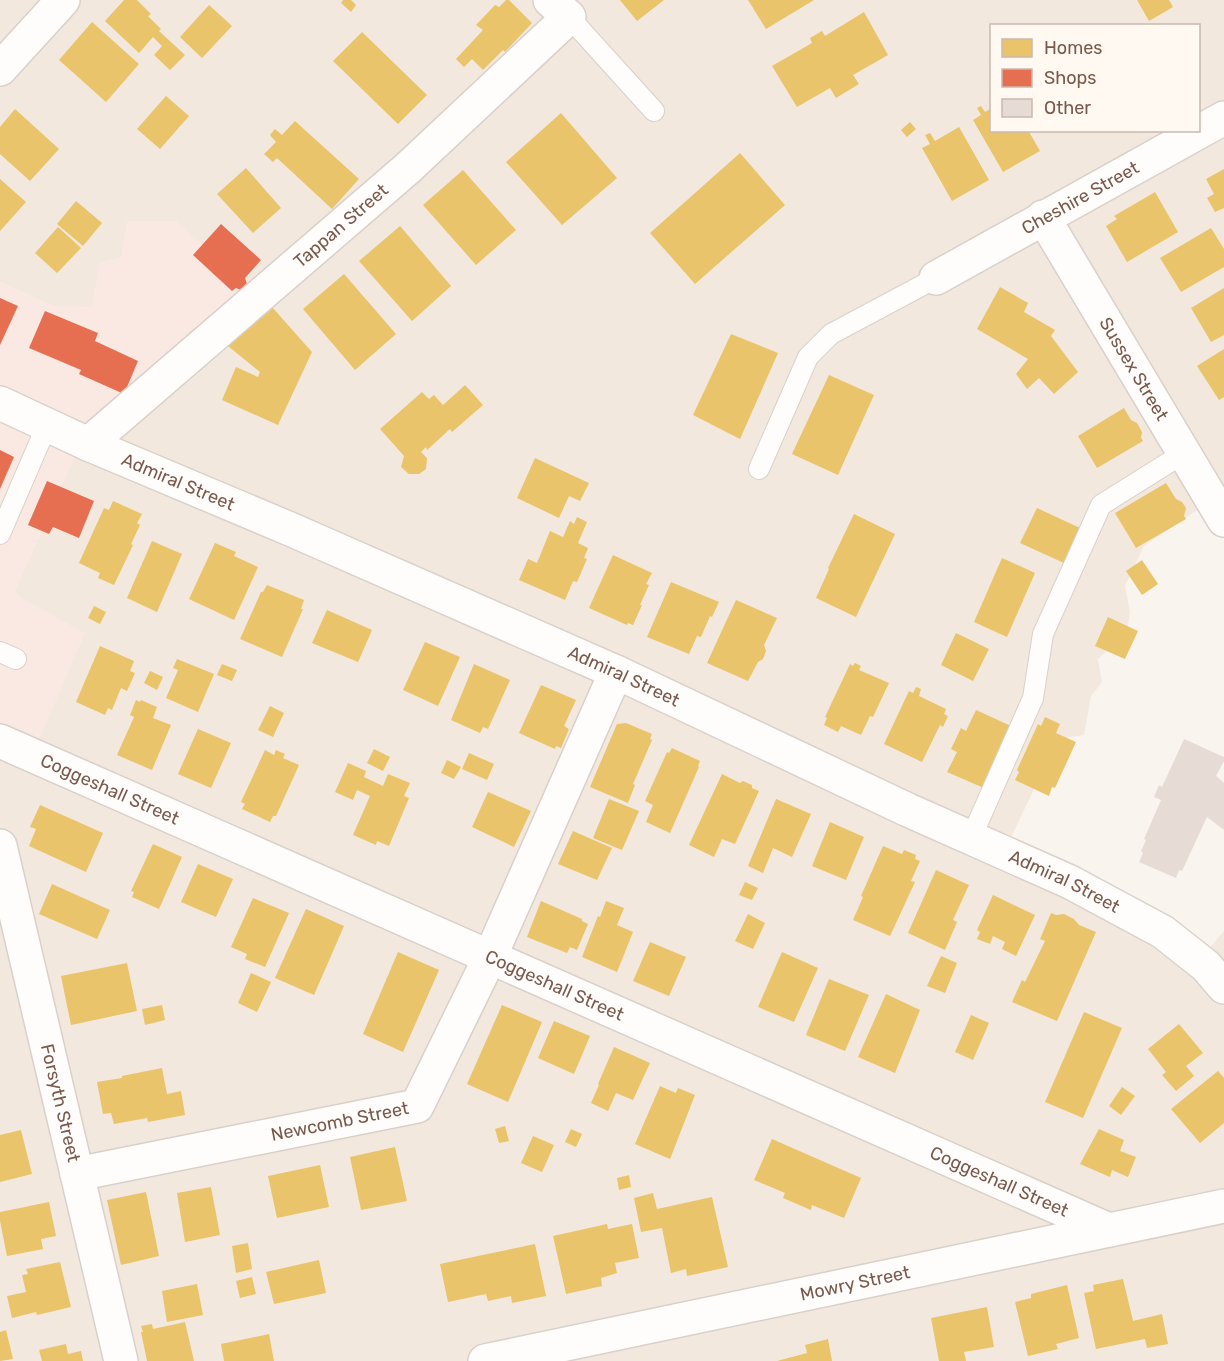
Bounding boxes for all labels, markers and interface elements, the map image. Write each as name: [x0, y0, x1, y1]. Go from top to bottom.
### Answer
legend: [990, 24, 1200, 132]
text: Homes: [1044, 37, 1102, 59]
text: Shops: [1044, 67, 1096, 89]
text: Other: [1044, 97, 1091, 119]
street label: Cheshire Street: [1018, 156, 1143, 239]
street label: Tappan Street: [289, 179, 393, 273]
street label: Sussex Street: [1094, 313, 1173, 425]
street label: Admiral Street: [118, 448, 238, 515]
street label: Admiral Street: [564, 641, 683, 711]
street label: Coggeshall Street: [37, 749, 183, 830]
street label: Admiral Street: [1005, 845, 1123, 918]
street label: Coggeshall Street: [482, 945, 627, 1026]
street label: Forsyth Street: [36, 1042, 85, 1164]
street label: Newcomb Street: [269, 1097, 411, 1146]
street label: Coggeshall Street: [926, 1141, 1072, 1222]
street label: Mowry Street: [798, 1261, 912, 1306]

